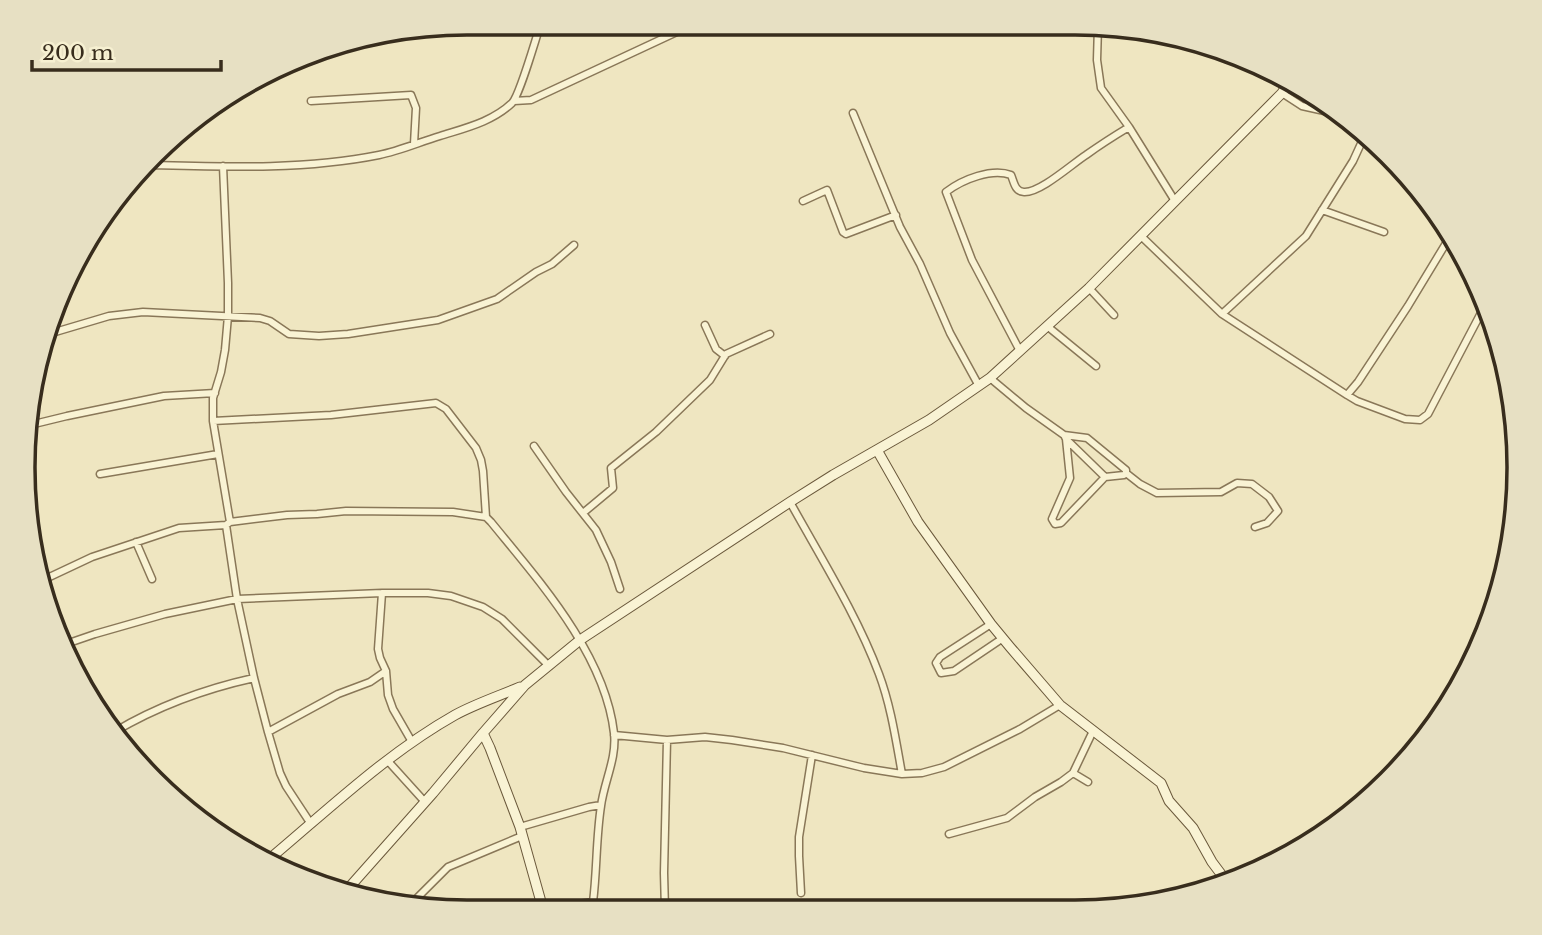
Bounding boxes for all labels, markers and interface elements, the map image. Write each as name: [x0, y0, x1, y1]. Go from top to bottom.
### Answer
scale bar: [32, 28, 220, 72]
text: 200 m: [42, 40, 114, 66]

